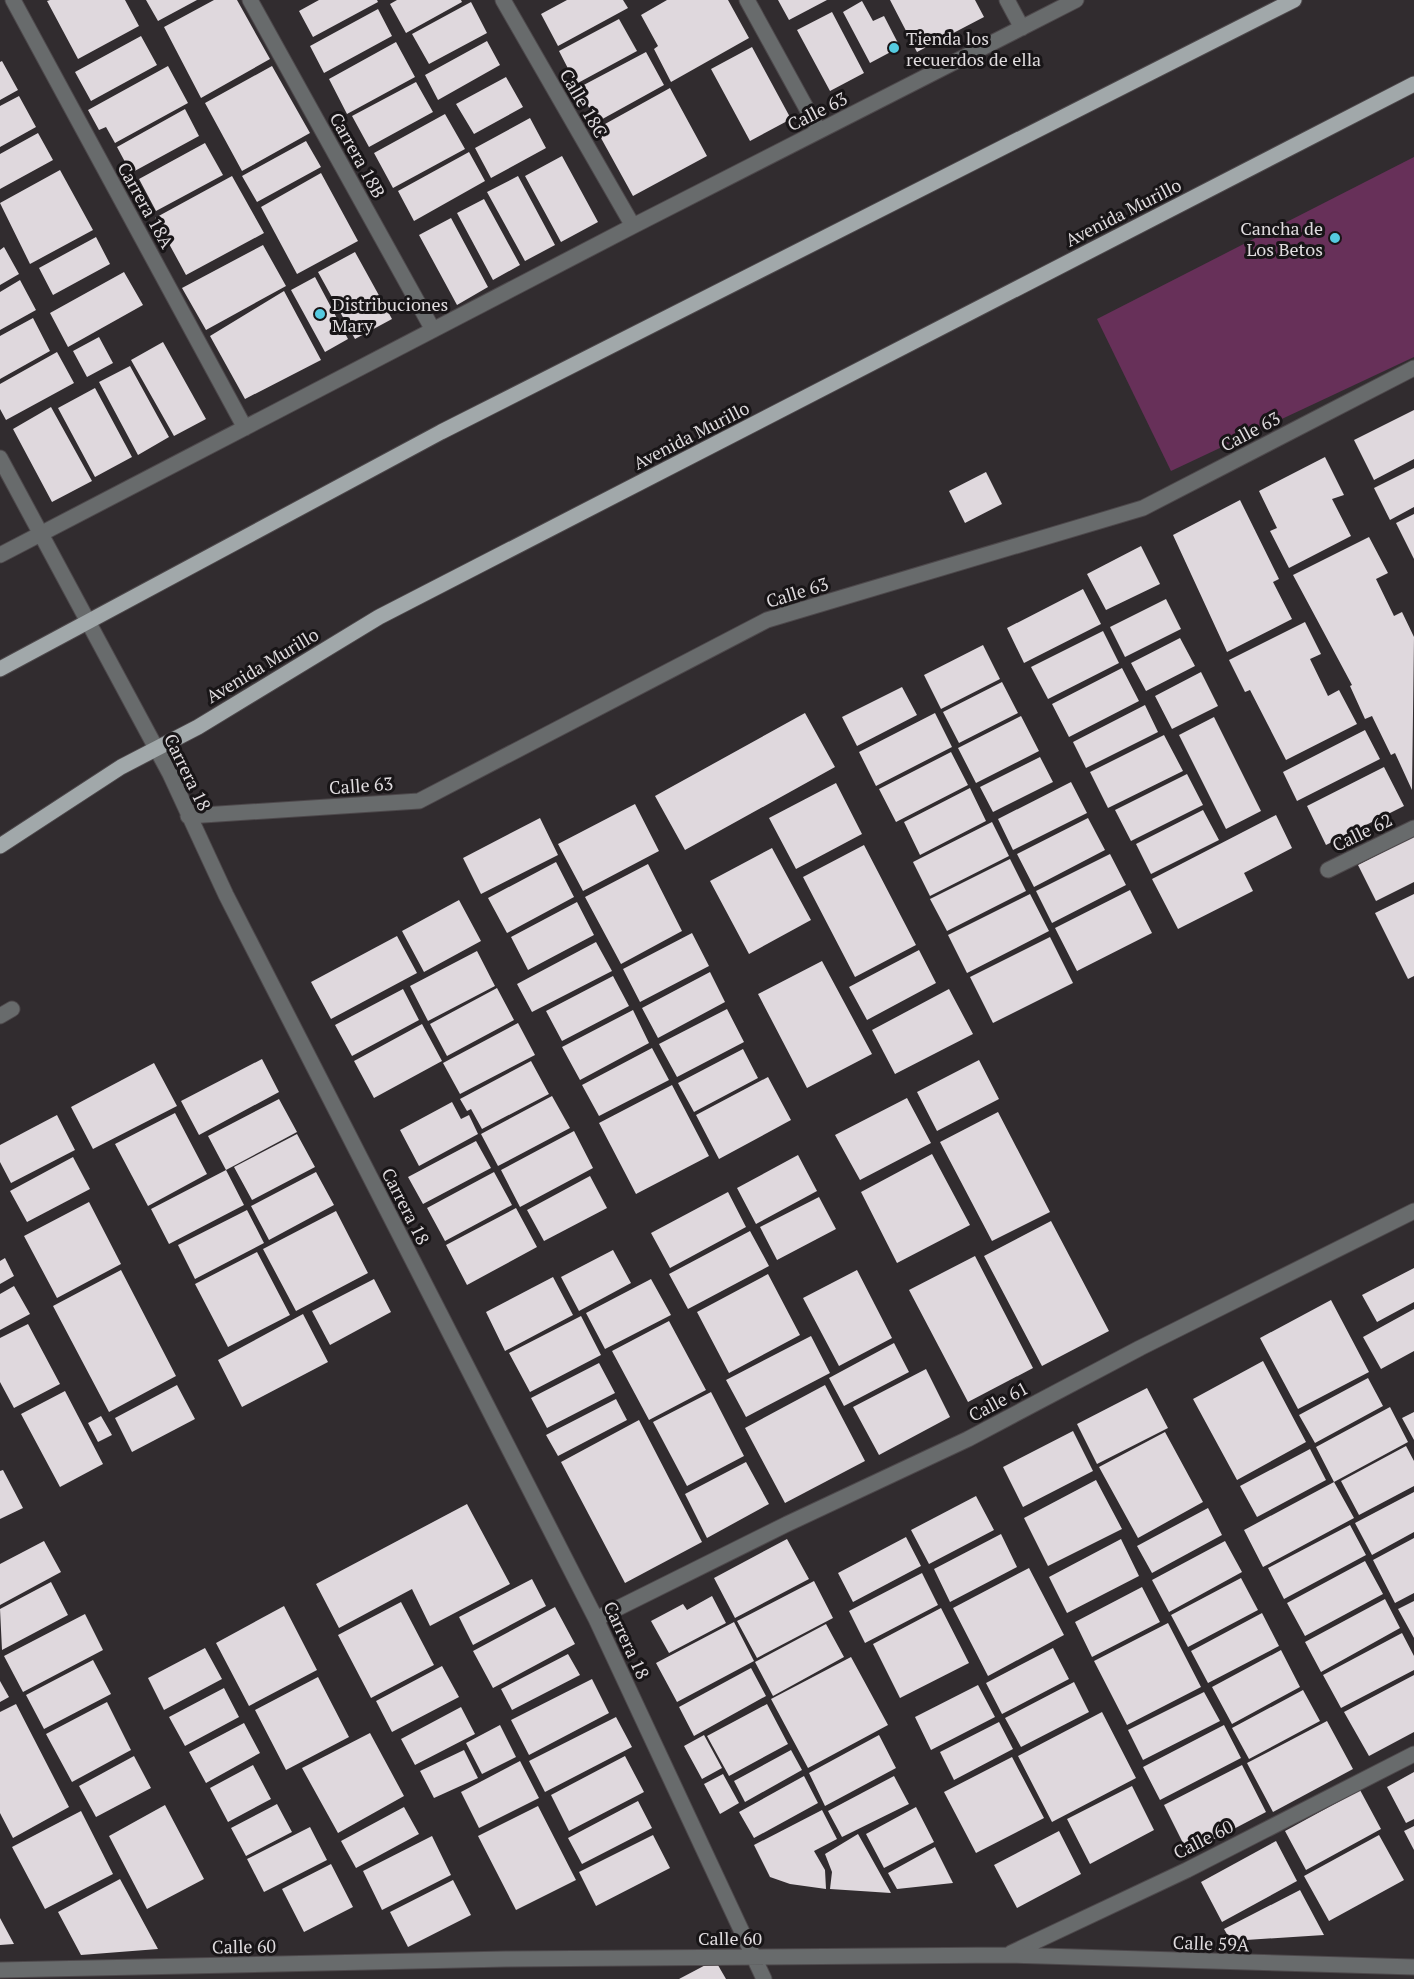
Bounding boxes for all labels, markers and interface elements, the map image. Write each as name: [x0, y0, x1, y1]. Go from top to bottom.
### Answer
place label: Tienda los recuerdos de ella: [906, 26, 1041, 71]
marker: Tienda los recuerdos de ella: [887, 41, 901, 55]
street label: Calle 18C: [555, 64, 613, 142]
street label: Calle 63: [783, 86, 851, 136]
street label: Carrera 18B: [325, 108, 391, 202]
street label: Carrera 18A: [112, 157, 180, 253]
street label: Avenida Murillo: [1061, 172, 1185, 252]
place label: Cancha de Los Betos: [1240, 216, 1323, 261]
marker: Cancha de Los Betos: [1328, 231, 1342, 245]
place label: Distribuciones Mary: [332, 292, 448, 337]
marker: Distribuciones Mary: [313, 307, 327, 321]
street label: Avenida Murillo: [629, 395, 753, 475]
street label: Calle 63: [1216, 405, 1284, 457]
street label: Calle 63: [763, 571, 831, 613]
street label: Avenida Murillo: [201, 622, 323, 708]
street label: Carrera 18: [159, 729, 217, 815]
street label: Calle 63: [328, 771, 394, 799]
street label: Calle 62: [1328, 807, 1396, 857]
street label: Carrera 18: [376, 1164, 436, 1248]
street label: Calle 61: [964, 1375, 1032, 1427]
street label: Carrera 18: [599, 1597, 655, 1683]
street label: Calle 60: [1169, 1814, 1237, 1864]
street label: Calle 60: [698, 1926, 762, 1950]
street label: Calle 59A: [1172, 1930, 1250, 1956]
street label: Calle 60: [212, 1933, 276, 1959]

